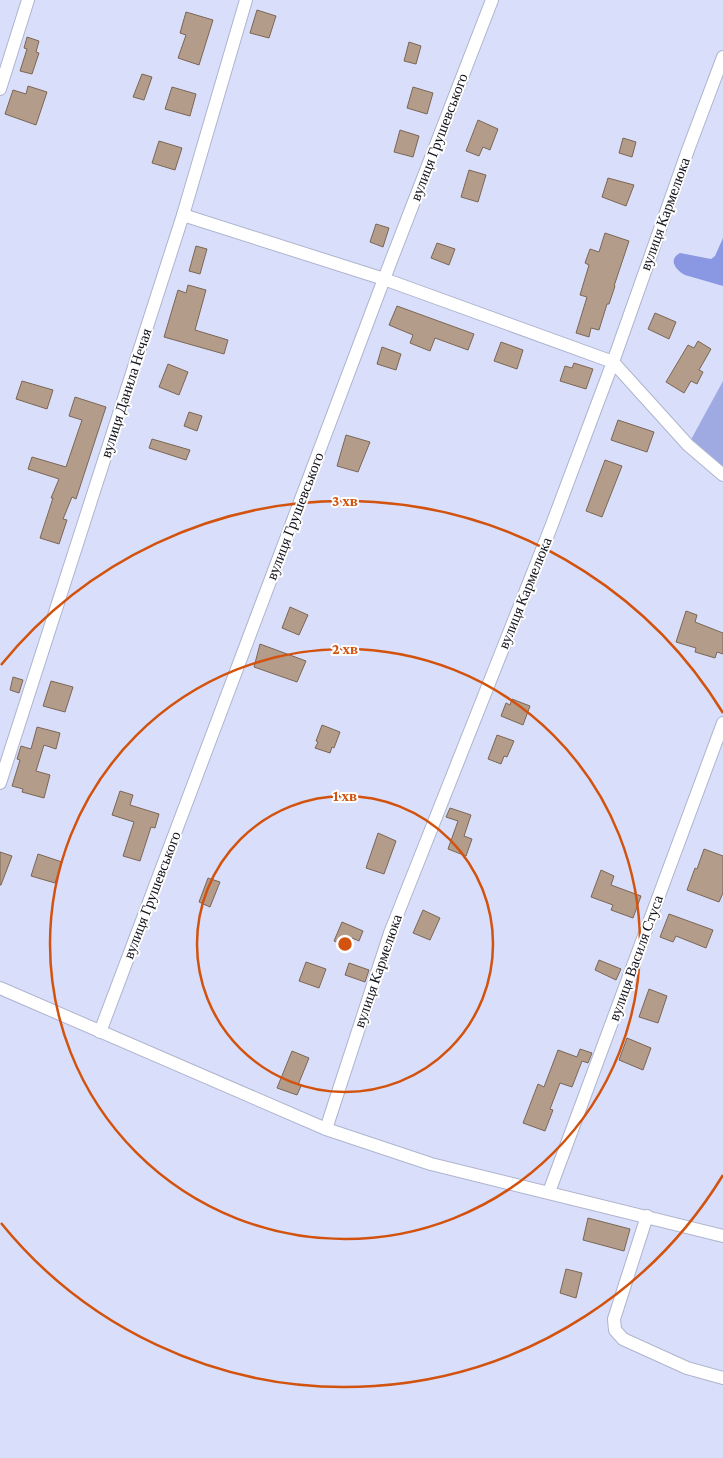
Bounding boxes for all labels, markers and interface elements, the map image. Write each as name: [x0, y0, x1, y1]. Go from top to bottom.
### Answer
street label: вулиця Грушевського: [407, 71, 471, 203]
street label: вулиця Кармелюка: [637, 155, 693, 273]
street label: вулиця Данила Нечая: [98, 326, 154, 460]
street label: вулиця Грушевського: [263, 450, 327, 582]
text: 3 хв: [332, 493, 358, 509]
street label: вулиця Кармелюка: [495, 535, 555, 651]
text: 2 хв: [332, 641, 358, 657]
text: 1 хв: [333, 788, 357, 804]
street label: вулиця Грушевського: [120, 829, 184, 961]
street label: вулиця Василя Стуса: [606, 893, 666, 1023]
street label: вулиця Кармелюка: [351, 912, 405, 1030]
centre of rings: [336, 935, 354, 953]

